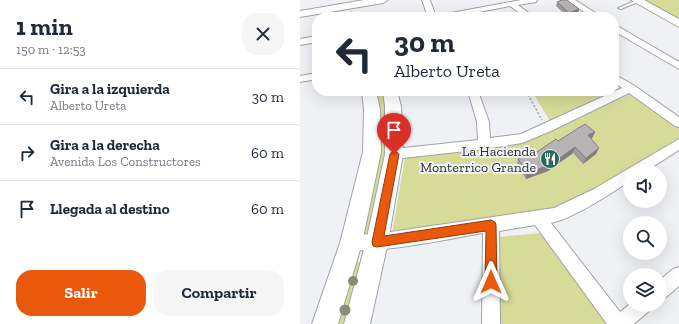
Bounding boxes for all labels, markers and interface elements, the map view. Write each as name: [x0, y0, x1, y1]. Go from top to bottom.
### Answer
text: 1 min: [16, 12, 73, 41]
button: close: [242, 13, 284, 55]
text: 30 m: [394, 26, 455, 59]
icon: left: [328, 28, 380, 80]
text: 150 m · 12:53: [16, 42, 86, 57]
text: Alberto Ureta: [394, 60, 500, 82]
text: Gira a la izquierda: [50, 80, 170, 98]
icon: left: [16, 86, 38, 108]
text: 30 m: [252, 88, 284, 106]
text: Alberto Ureta: [50, 98, 127, 113]
pin: [377, 113, 411, 154]
icon: arrive: [383, 119, 405, 141]
text: Gira a la derecha: [50, 136, 160, 154]
icon: right: [16, 142, 38, 164]
place label: La Hacienda Monterrico Grande: [420, 143, 536, 176]
text: 60 m: [251, 144, 284, 162]
restaurant icon: La Hacienda Monterrico Grande: [539, 148, 561, 170]
text: Avenida Los Constructores: [50, 154, 201, 169]
map controls: [623, 164, 667, 312]
button: sound: [623, 164, 667, 208]
icon: arrive: [16, 198, 38, 220]
text: Llegada al destino: [50, 200, 170, 218]
text: 60 m: [251, 200, 284, 218]
button: search: [623, 216, 667, 260]
position arrow: [470, 261, 512, 303]
button: layers: [623, 268, 667, 312]
button: Salir: [16, 270, 146, 316]
button: Compartir: [154, 270, 284, 316]

